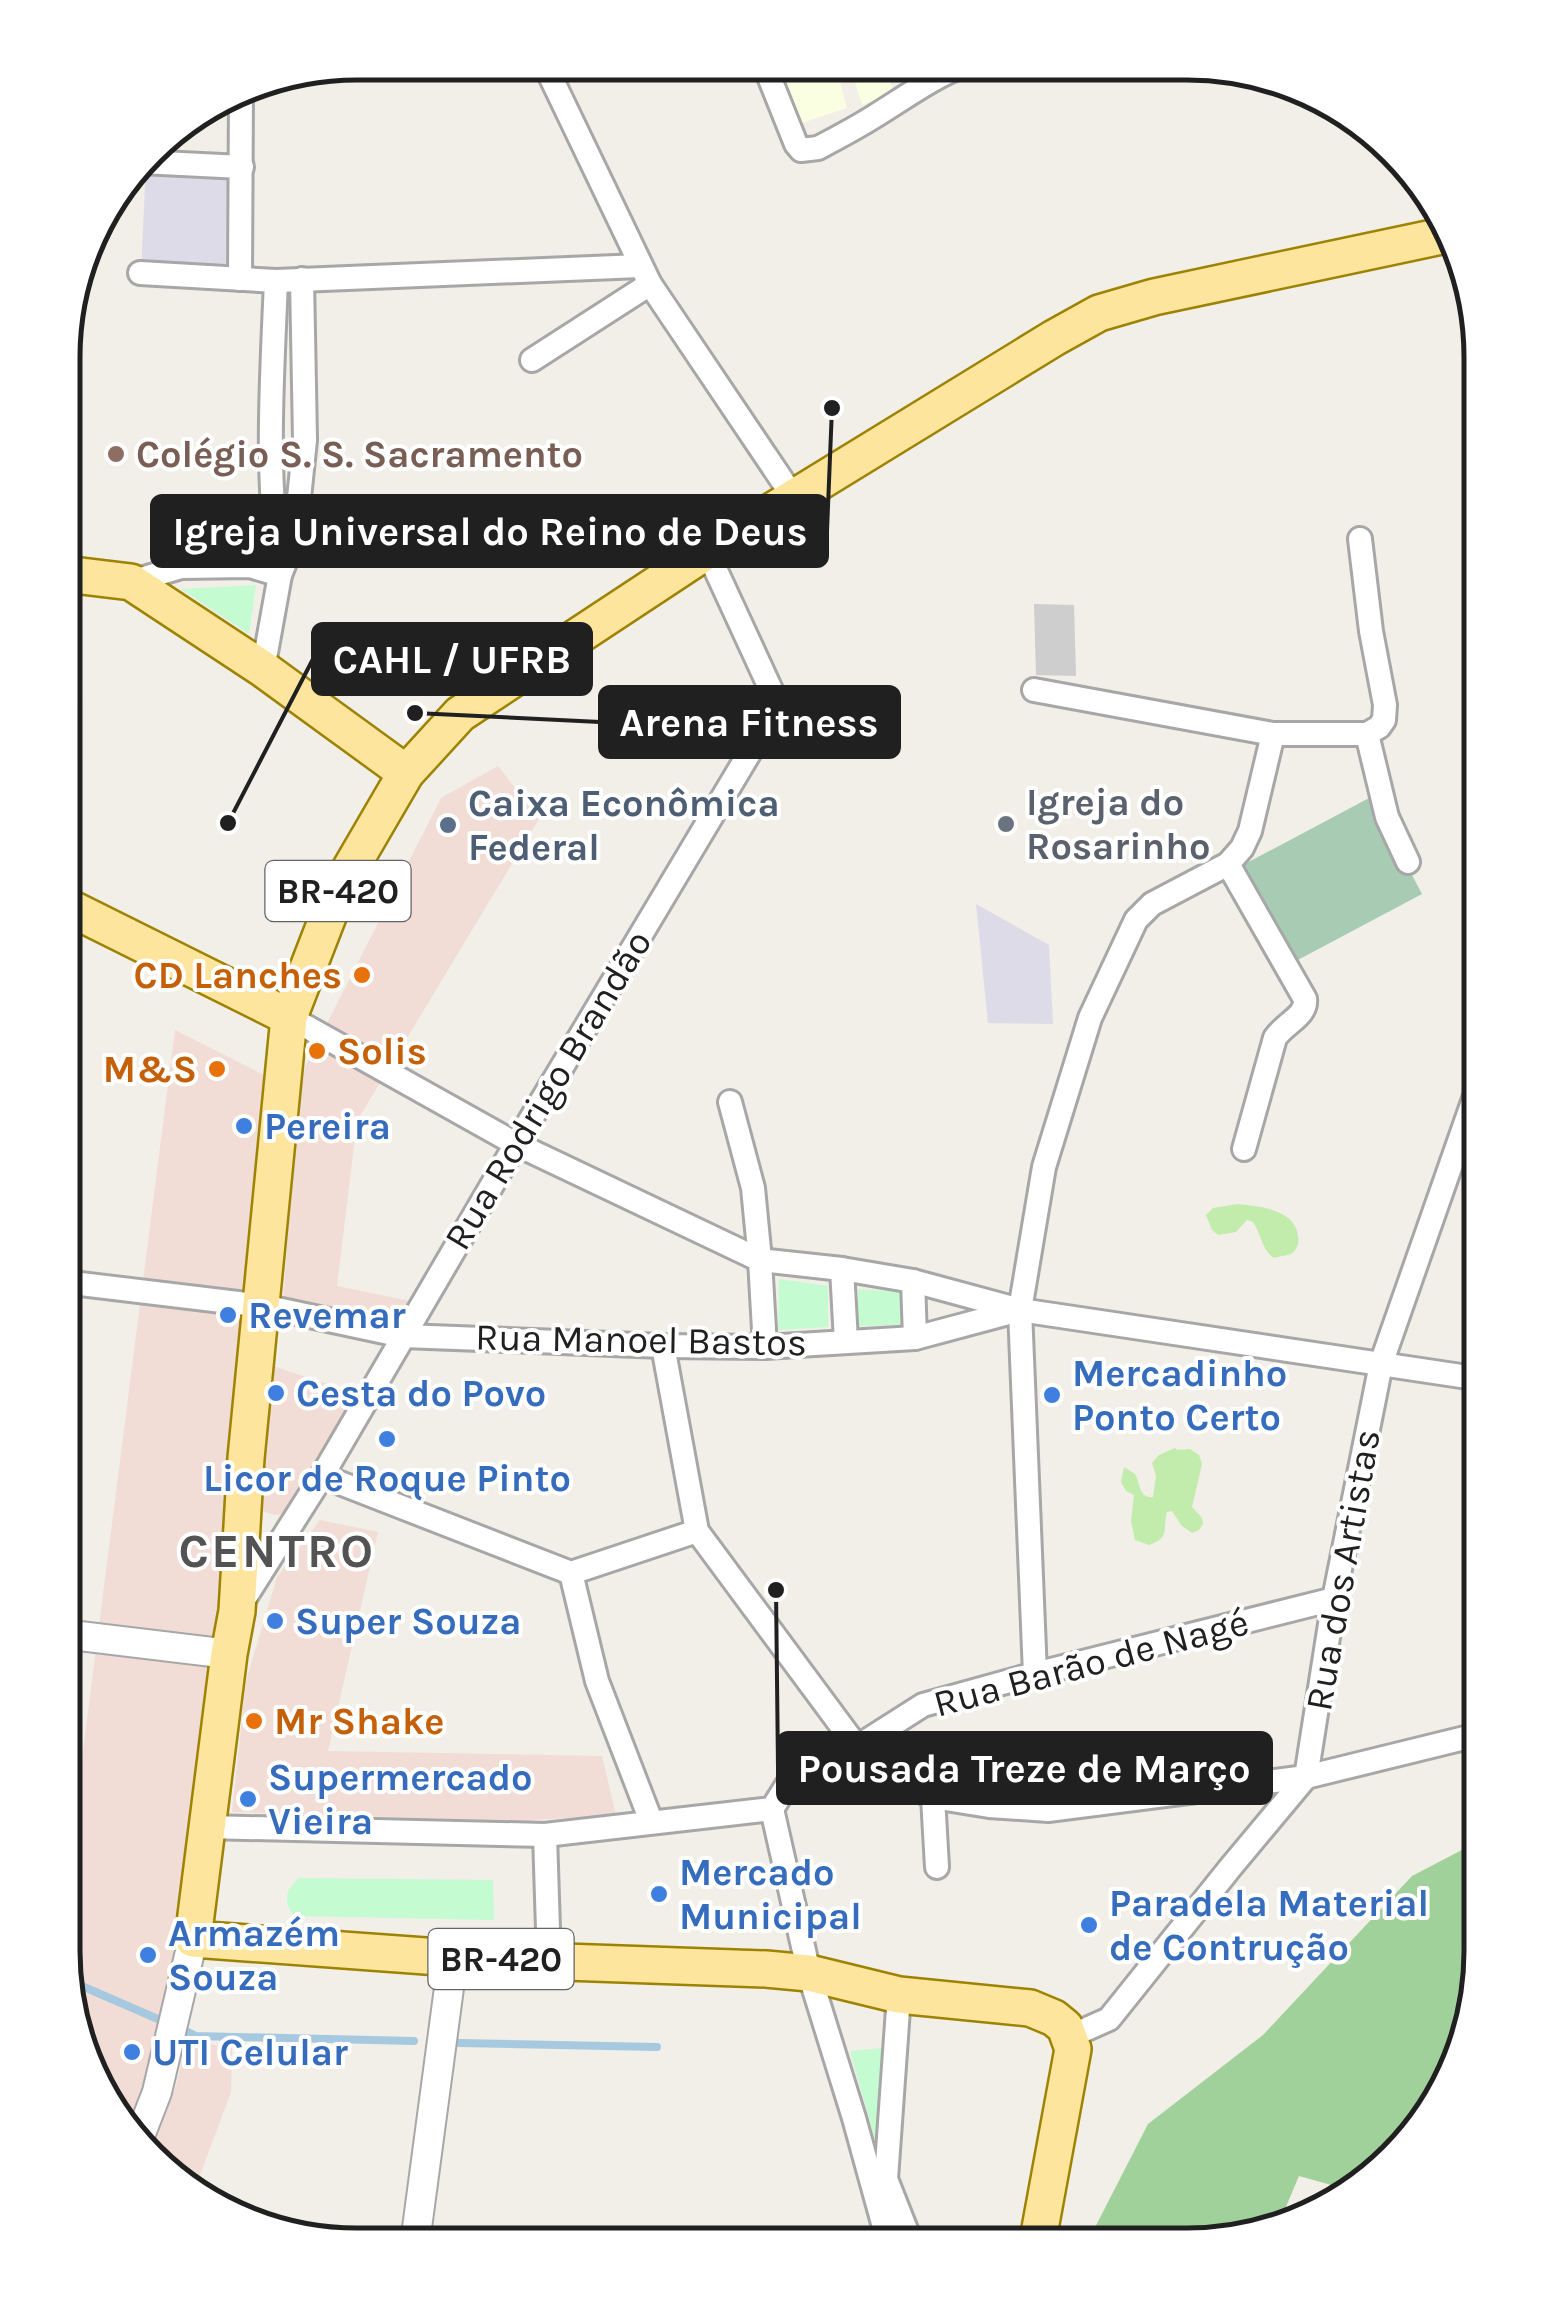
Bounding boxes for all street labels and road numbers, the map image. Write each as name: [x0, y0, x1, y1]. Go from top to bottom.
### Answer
road number: BR-420: [266, 861, 410, 921]
street label: Rua Rodrigo Brandão: [435, 922, 661, 1258]
street label: Rua Manoel Bastos: [475, 1315, 807, 1365]
street label: Rua dos Artistas: [1296, 1426, 1390, 1714]
street label: Rua Barão de Nagé: [929, 1599, 1253, 1727]
road number: BR-420: [428, 1929, 574, 1989]

